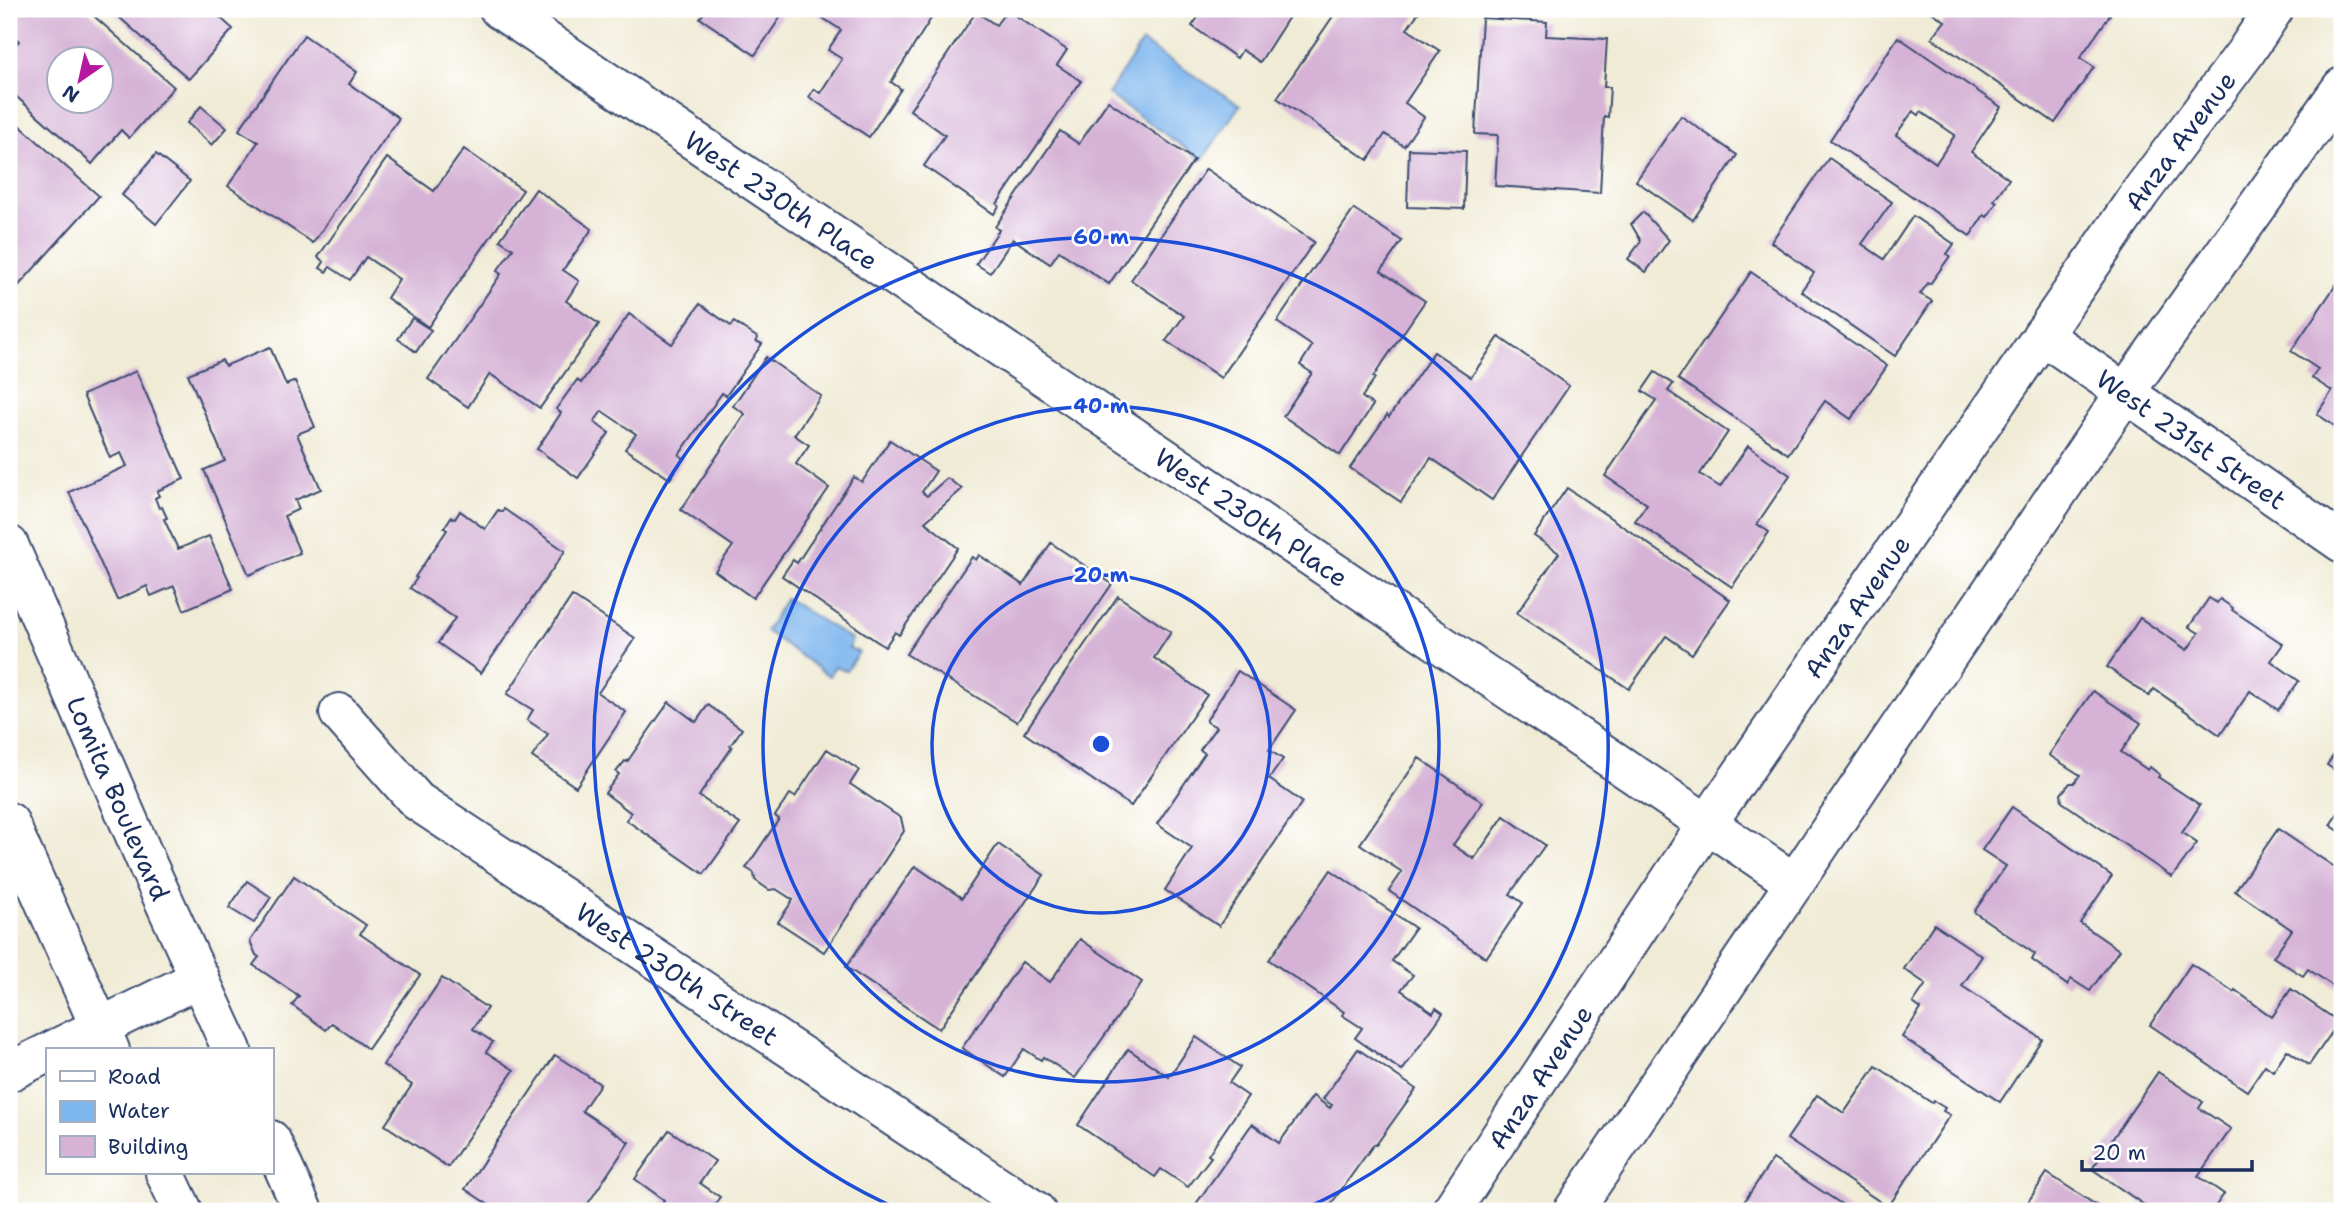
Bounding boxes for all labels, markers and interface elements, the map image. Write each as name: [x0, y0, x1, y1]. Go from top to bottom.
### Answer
north arrow: [46, 46, 116, 116]
street label: Anza Avenue: [2116, 64, 2243, 217]
text: N: [58, 79, 84, 108]
street label: West 230th Place: [678, 122, 885, 277]
text: 60 m: [1073, 223, 1129, 251]
street label: West 231st Street: [2090, 361, 2293, 517]
text: 40 m: [1073, 392, 1129, 420]
street label: West 230th Place: [1148, 439, 1355, 594]
street label: Anza Avenue: [1795, 528, 1918, 685]
text: 20 m: [1073, 561, 1129, 589]
street label: Lomita Boulevard: [59, 691, 179, 906]
centre of rings: [1089, 732, 1113, 756]
street label: West 230th Street: [569, 894, 786, 1053]
street label: Anza Avenue: [1479, 998, 1600, 1156]
legend: [46, 1048, 273, 1174]
text: Road: [108, 1063, 161, 1091]
text: Water: [108, 1097, 170, 1125]
scale bar: [2082, 1129, 2251, 1173]
text: Building: [108, 1133, 188, 1161]
text: 20 m: [2092, 1139, 2146, 1167]

